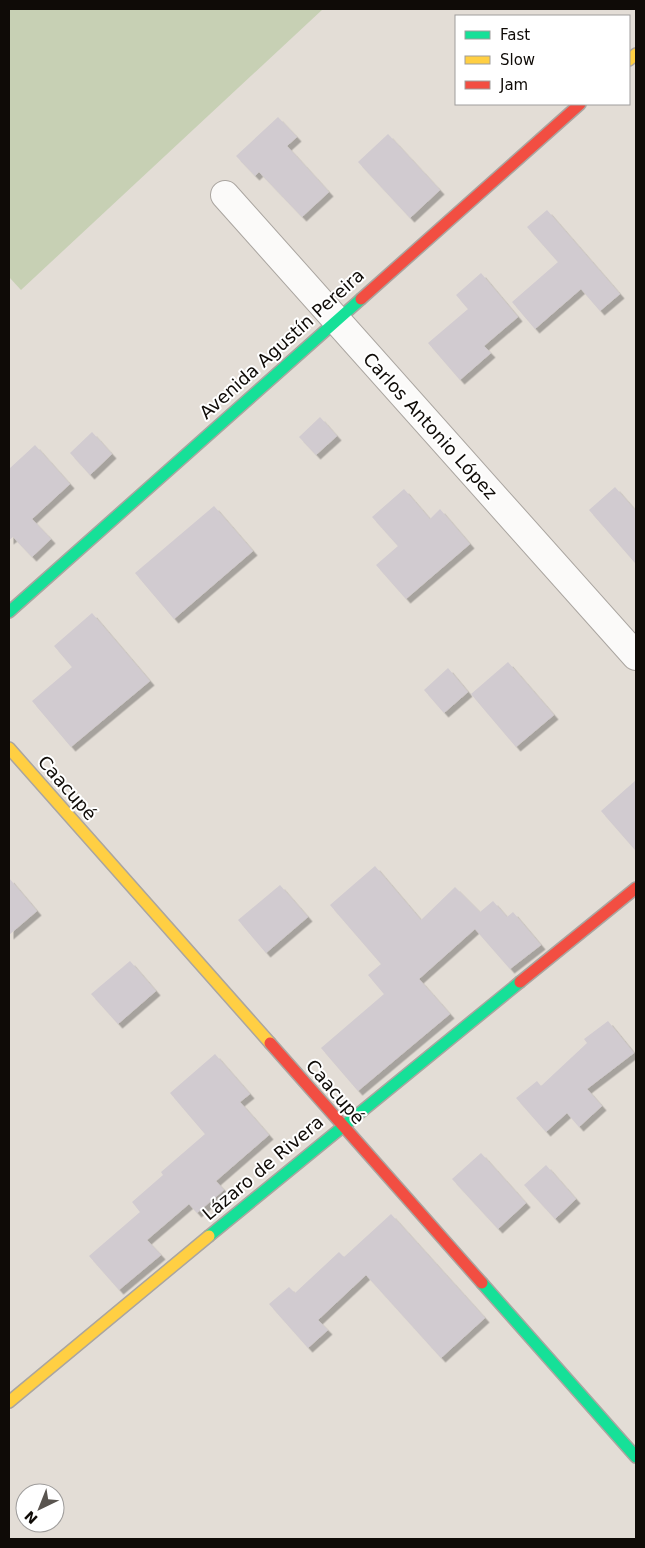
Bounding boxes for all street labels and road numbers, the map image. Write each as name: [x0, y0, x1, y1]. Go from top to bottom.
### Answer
street label: Avenida Agustín Pereira: [195, 264, 368, 423]
street label: Carlos Antonio López: [359, 348, 502, 503]
street label: Caacupé: [34, 751, 101, 824]
street label: Caacupé: [302, 1055, 369, 1128]
street label: Lázaro de Rivera: [198, 1111, 327, 1224]

